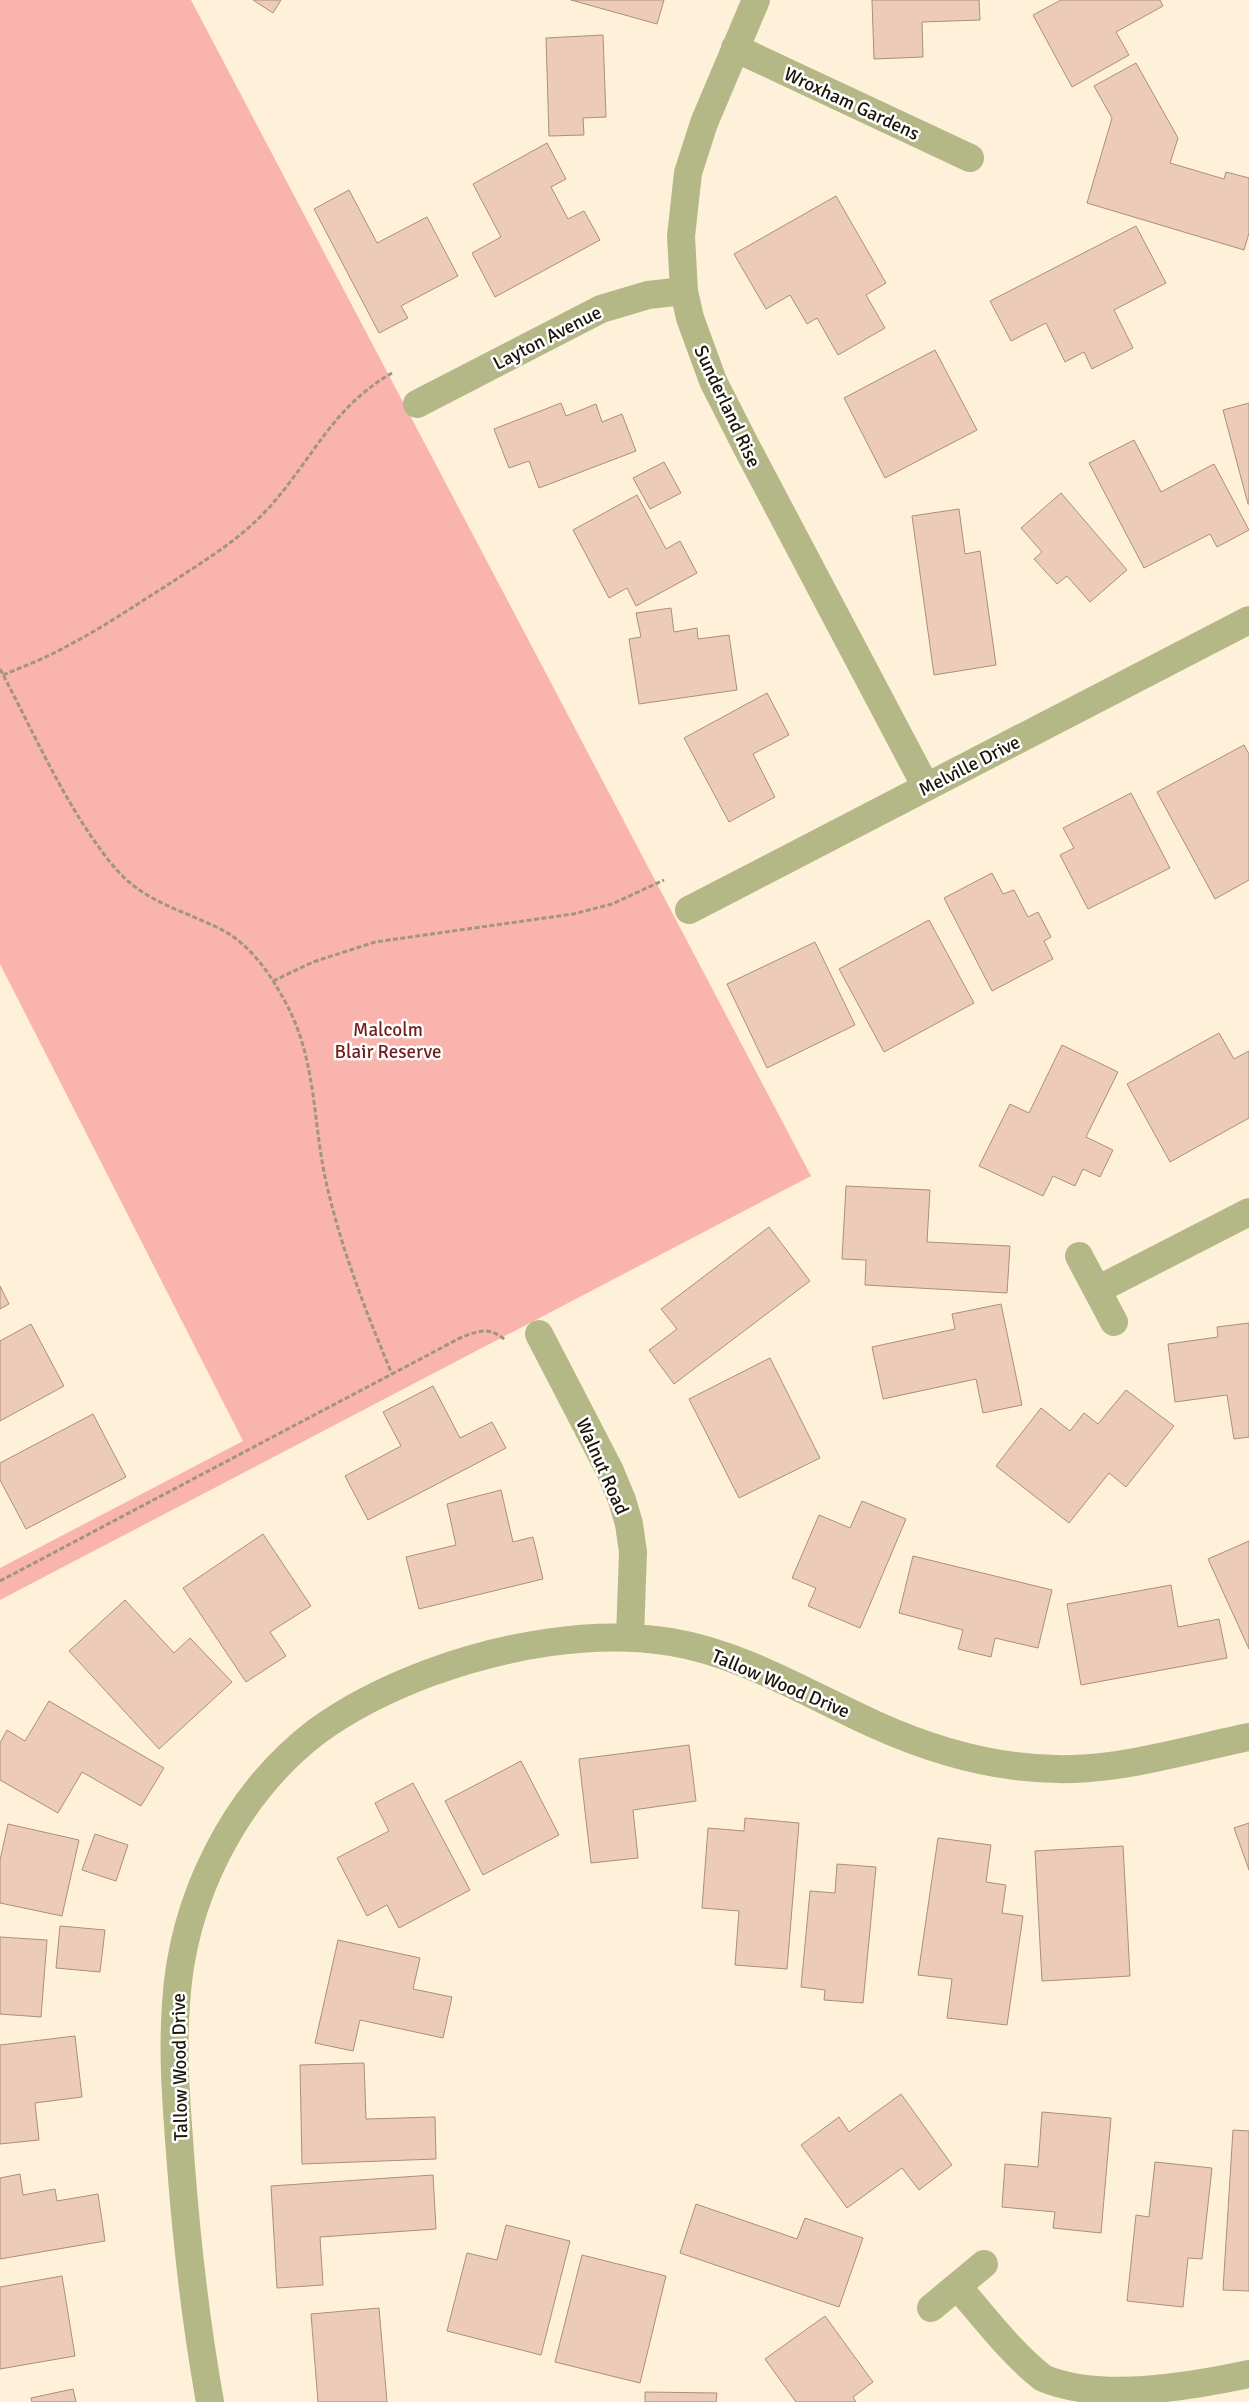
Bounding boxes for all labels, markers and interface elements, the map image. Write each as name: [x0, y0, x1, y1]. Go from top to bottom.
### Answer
street label: Wroxham Gardens: [780, 62, 923, 146]
street label: Layton Avenue: [489, 300, 606, 375]
street label: Sunderland Rise: [688, 341, 766, 471]
street label: Melville Drive: [915, 730, 1024, 802]
park label: Malcolm Blair Reserve: [334, 1018, 442, 1064]
street label: Walnut Road: [570, 1415, 634, 1518]
street label: Tallow Wood Drive: [708, 1644, 853, 1724]
street label: Tallow Wood Drive: [167, 1993, 193, 2141]

